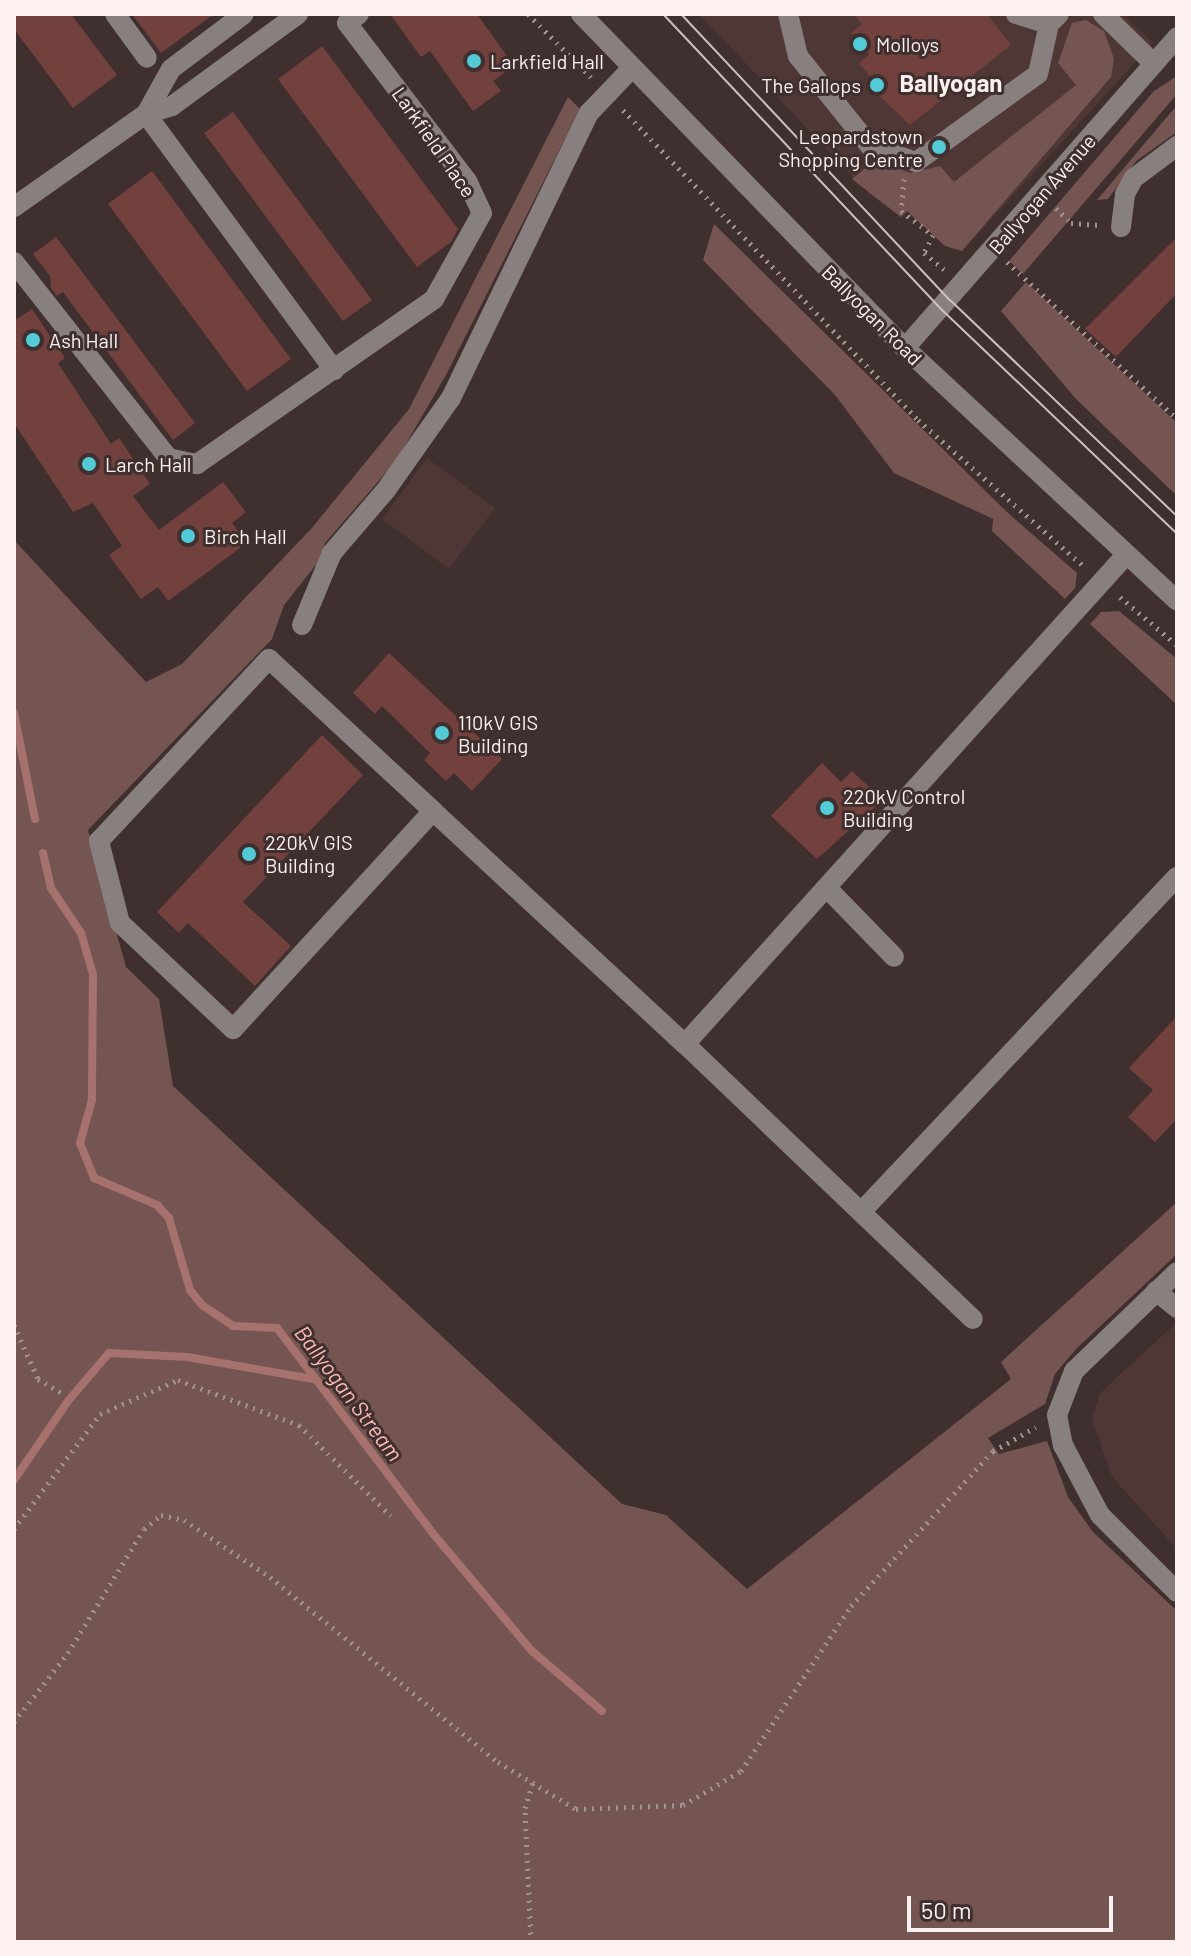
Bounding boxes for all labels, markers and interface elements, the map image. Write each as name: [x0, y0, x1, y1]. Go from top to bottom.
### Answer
place label: Molloys: [876, 32, 939, 56]
marker: Molloys: [851, 35, 869, 53]
place label: Larkfield Hall: [490, 49, 604, 73]
marker: Larkfield Hall: [465, 52, 483, 70]
district label: Ballyogan: [899, 69, 1003, 97]
place label: The Gallops: [761, 73, 861, 97]
marker: The Gallops: [868, 76, 886, 94]
street label: Larkfield Place: [387, 82, 481, 202]
place label: Leopardstown Shopping Centre: [778, 124, 923, 171]
street label: Ballyogan Avenue: [983, 129, 1101, 259]
marker: Leopardstown Shopping Centre: [930, 138, 948, 156]
street label: Ballyogan Road: [817, 260, 927, 370]
place label: Ash Hall: [49, 328, 118, 352]
marker: Ash Hall: [24, 331, 42, 349]
place label: Larch Hall: [105, 452, 191, 476]
marker: Larch Hall: [80, 455, 98, 473]
place label: Birch Hall: [204, 524, 286, 548]
marker: Birch Hall: [179, 527, 197, 545]
place label: 110kV GIS Building: [458, 710, 538, 757]
marker: 110kV GIS Building: [433, 724, 451, 742]
place label: 220kV Control Building: [843, 784, 965, 831]
marker: 220kV Control Building: [818, 799, 836, 817]
place label: 220kV GIS Building: [265, 830, 353, 877]
marker: 220kV GIS Building: [240, 845, 258, 863]
water label: Ballyogan Stream: [289, 1320, 409, 1466]
scale bar: [911, 1880, 1117, 1930]
text: 50 m: [921, 1895, 972, 1924]

